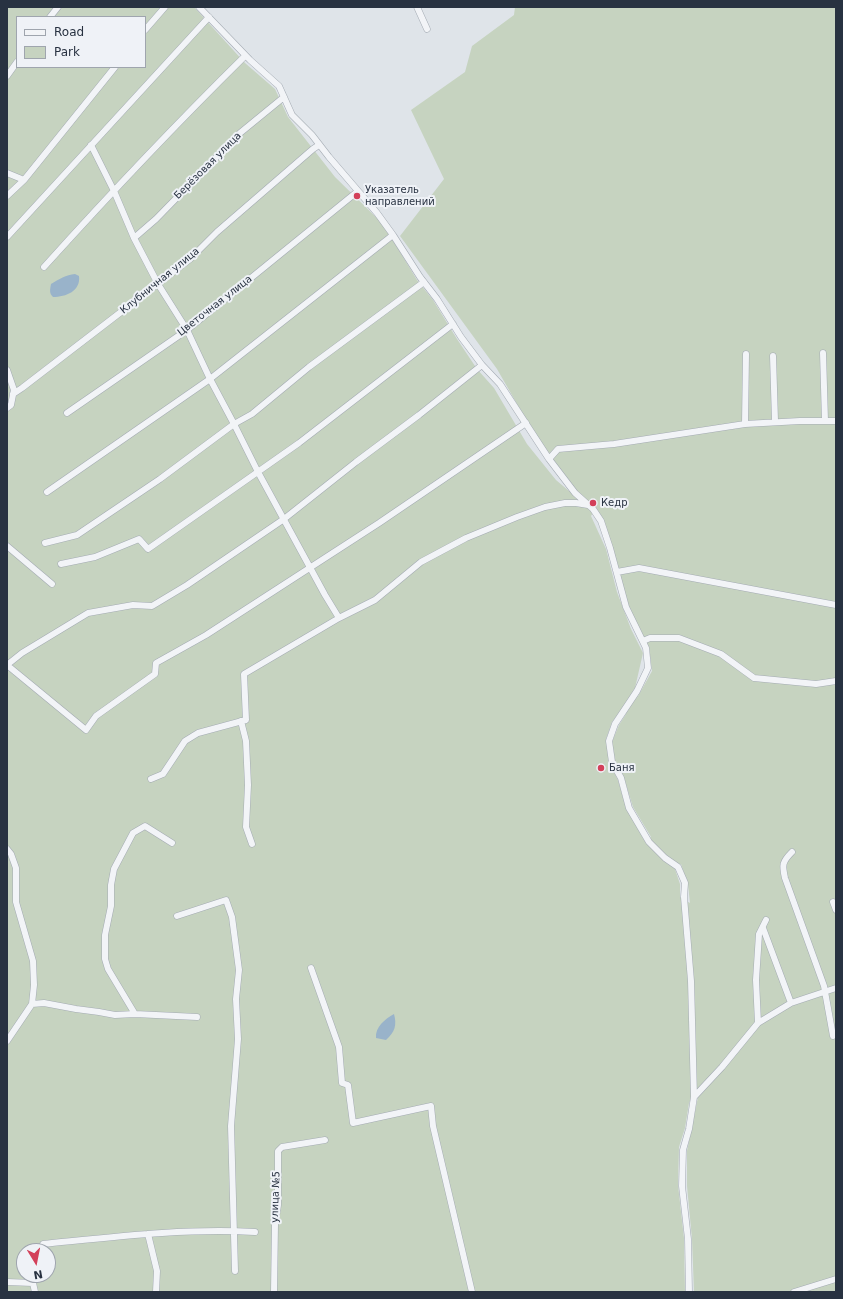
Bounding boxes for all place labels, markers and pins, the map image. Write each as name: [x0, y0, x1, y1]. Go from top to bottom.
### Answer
place label: Указатель направлений: [365, 184, 435, 208]
marker: Указатель направлений: [352, 191, 362, 201]
place label: Кедр: [601, 497, 628, 509]
marker: Кедр: [588, 498, 598, 508]
place label: Баня: [609, 762, 635, 774]
marker: Баня: [596, 763, 606, 773]

